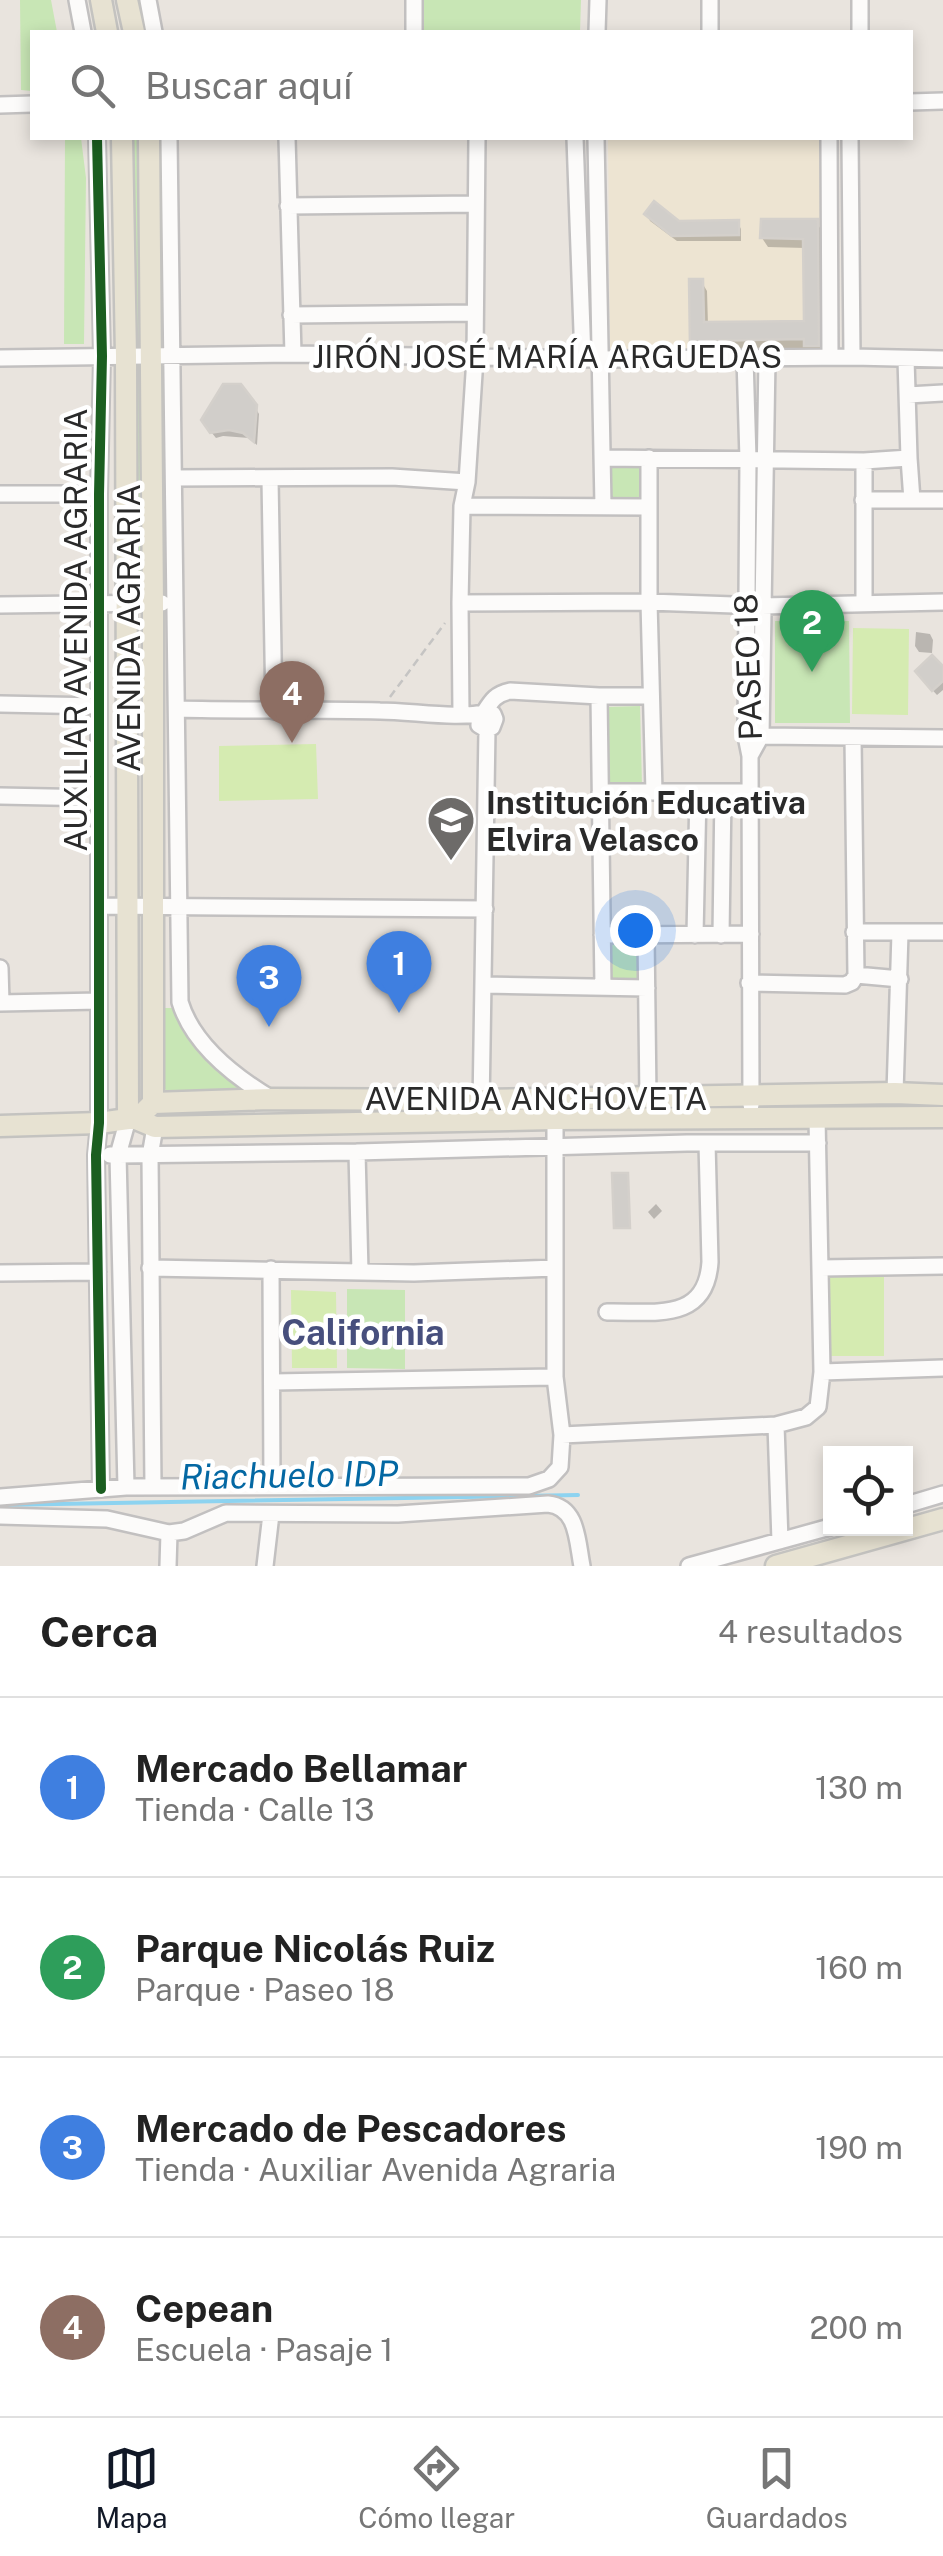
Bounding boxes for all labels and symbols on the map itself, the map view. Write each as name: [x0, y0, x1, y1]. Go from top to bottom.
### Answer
street label: JIRÓN JOSÉ MARÍA ARGUEDAS: [312, 337, 782, 375]
street label: AUXILIAR AVENIDA AGRARIA: [57, 408, 94, 852]
street label: AVENIDA AGRARIA: [110, 484, 147, 772]
pin: 2: [780, 590, 844, 672]
street label: PASEO 18: [727, 593, 769, 741]
pin: 4: [260, 660, 324, 743]
place label: Institución Educativa Elvira Velasco: [486, 784, 806, 858]
school or university icon: Institución Educativa Elvira Velasco: [425, 794, 477, 862]
your location: [610, 905, 661, 956]
pin: 1: [366, 930, 432, 1013]
pin: 3: [236, 944, 302, 1027]
street label: AVENIDA ANCHOVETA: [365, 1080, 707, 1117]
district label: California: [281, 1312, 445, 1353]
water label: Riachuelo IDP: [180, 1453, 399, 1497]

